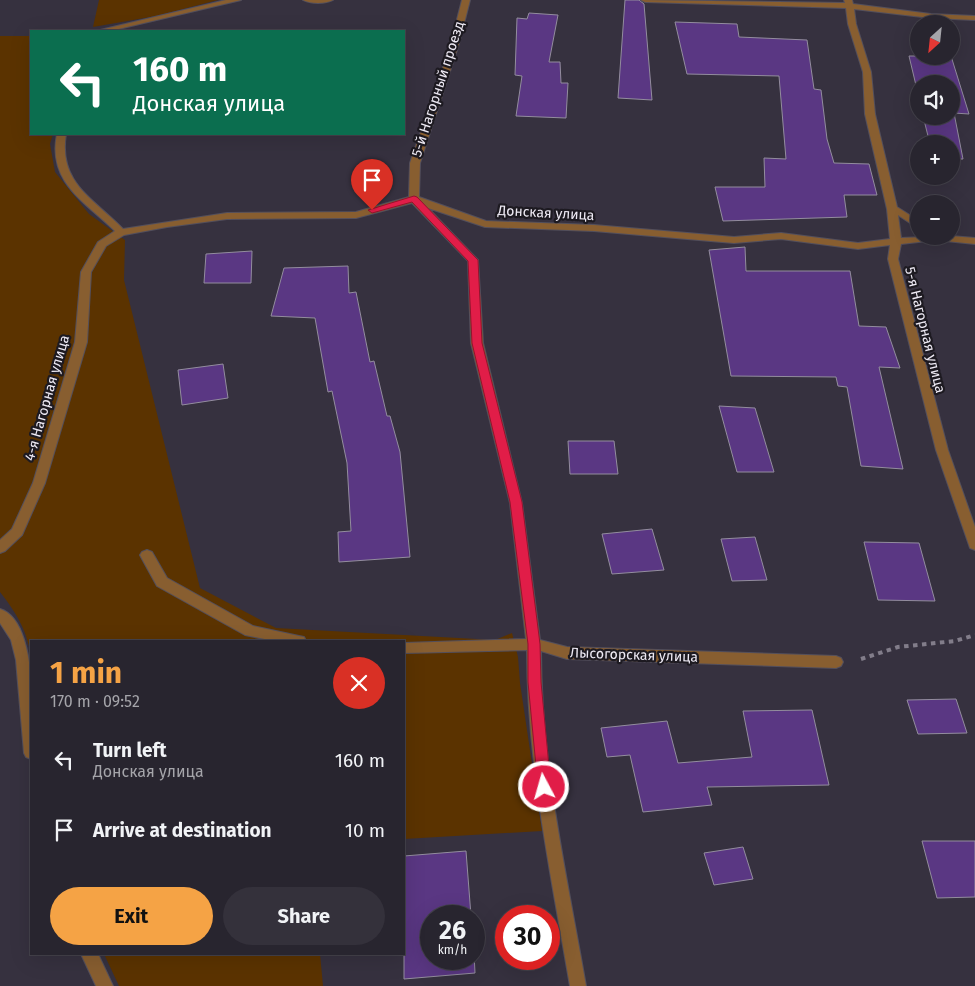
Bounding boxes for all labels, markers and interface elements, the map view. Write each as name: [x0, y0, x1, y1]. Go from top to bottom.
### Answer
north arrow: [910, 15, 960, 65]
map controls: [910, 15, 960, 245]
street label: 5-й Нагорный проезд: [408, 19, 468, 159]
text: 160 m: [133, 48, 227, 90]
icon: left: [50, 50, 115, 115]
button: sound: [910, 75, 960, 125]
text: Донская улица: [133, 90, 285, 117]
button: +: [910, 135, 960, 185]
pin: [351, 159, 393, 210]
icon: arrive: [358, 166, 386, 194]
button: −: [910, 195, 960, 245]
street label: Донская улица: [496, 202, 595, 224]
street label: 5-я Нагорная улица: [901, 265, 949, 395]
street label: 4-я Нагорная улица: [21, 333, 73, 463]
street label: Лысогорская улица: [570, 644, 698, 666]
text: 1 min: [50, 655, 122, 691]
button: close: [333, 657, 385, 709]
text: 170 m · 09:52: [50, 692, 140, 711]
text: Turn left: [93, 739, 167, 762]
icon: left: [50, 746, 78, 774]
text: 160 m: [335, 749, 385, 772]
position arrow: [517, 760, 569, 812]
text: Донская улица: [93, 762, 204, 781]
icon: arrive: [50, 816, 78, 844]
text: Arrive at destination: [93, 819, 272, 842]
text: 10 m: [345, 819, 385, 842]
button: Exit: [50, 887, 213, 945]
button: Share: [223, 887, 385, 945]
speed limit sign: 30: [495, 905, 560, 970]
text: 26: [439, 916, 466, 946]
text: km/h: [438, 943, 467, 957]

